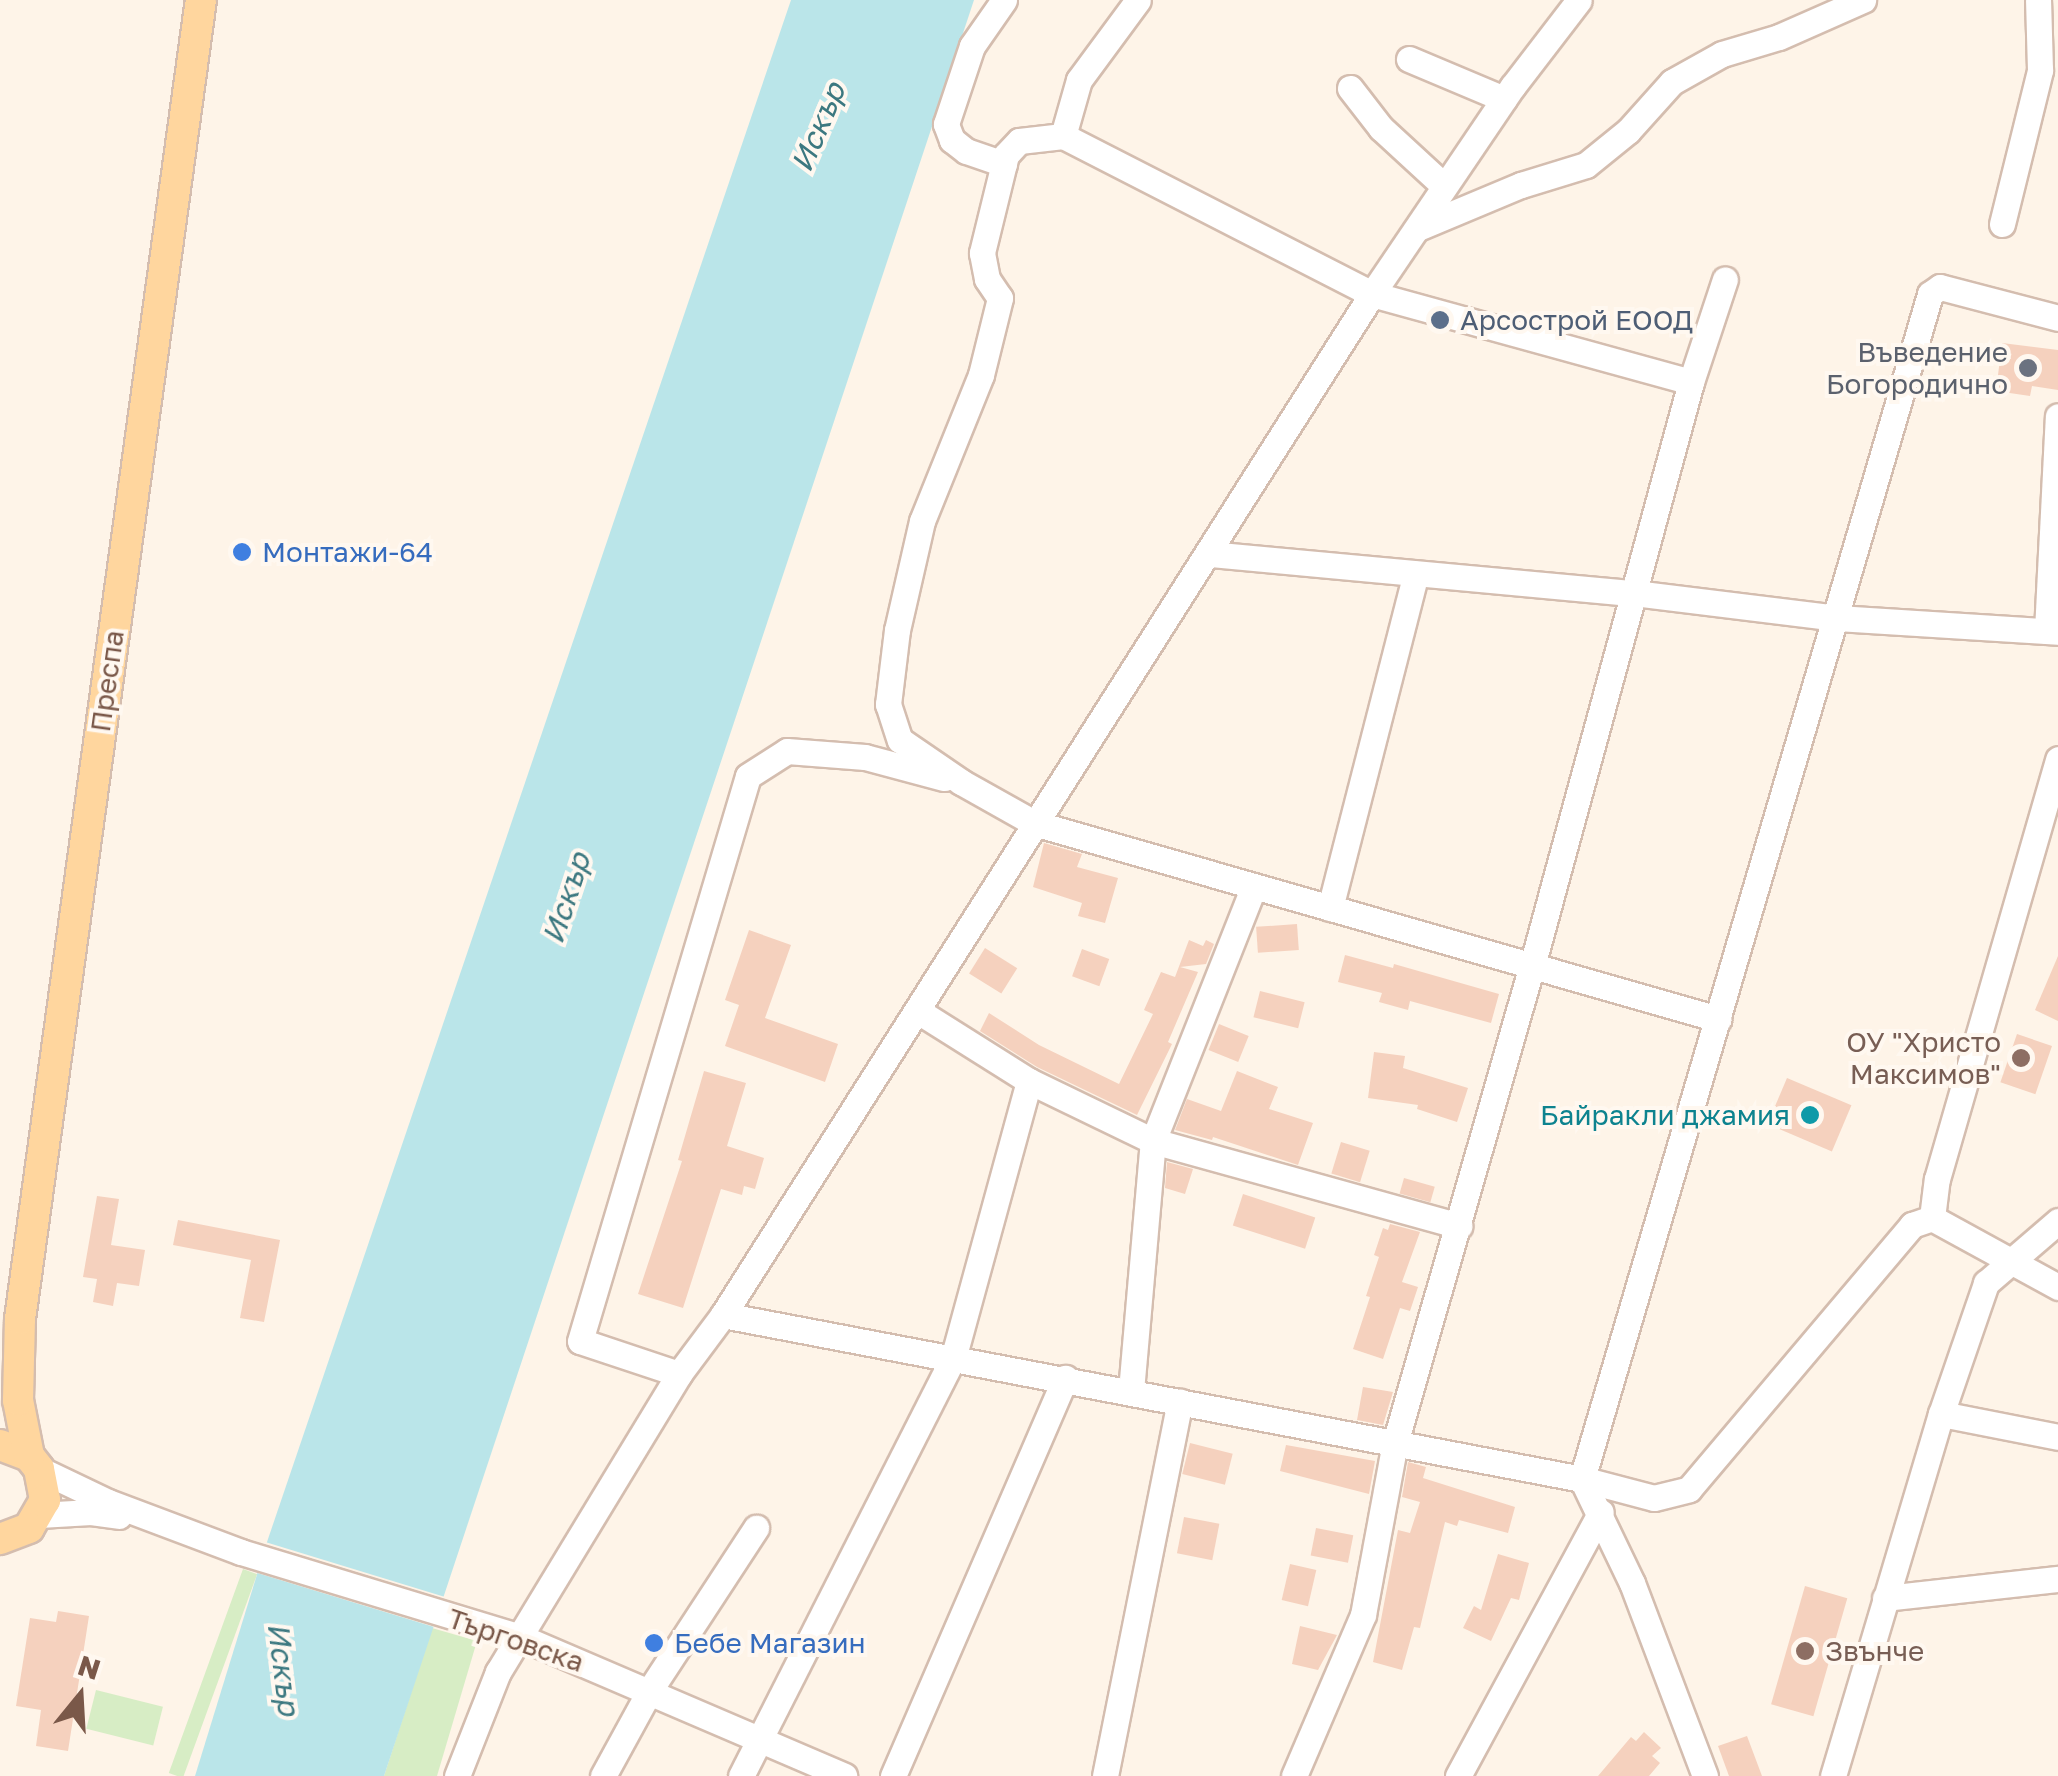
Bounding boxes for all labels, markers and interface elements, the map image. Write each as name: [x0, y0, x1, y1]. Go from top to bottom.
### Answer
water label: Искър: [783, 77, 853, 177]
place label: Арсострой ЕООД: [1460, 303, 1693, 337]
marker: Арсострой ЕООД: [1429, 309, 1451, 331]
place label: Въведение Богородично: [1826, 335, 2008, 401]
marker: Въведение Богородично: [2017, 357, 2039, 379]
place label: Монтажи-64: [262, 535, 433, 569]
marker: Монтажи-64: [231, 541, 253, 563]
street label: Преспа: [83, 628, 131, 734]
water label: Искър: [535, 848, 597, 948]
place label: ОУ "Христо Максимов": [1846, 1025, 2001, 1091]
marker: ОУ "Христо Максимов": [2010, 1047, 2032, 1069]
place label: Байракли джамия: [1540, 1098, 1790, 1132]
marker: Байракли джамия: [1799, 1104, 1821, 1126]
street label: Търговска: [444, 1601, 588, 1679]
water label: Искър: [260, 1621, 308, 1717]
place label: Бебе Магазин: [674, 1626, 866, 1660]
marker: Бебе Магазин: [643, 1632, 665, 1654]
place label: Звънче: [1825, 1634, 1924, 1668]
marker: Звънче: [1794, 1640, 1816, 1662]
north arrow: [30, 1646, 130, 1746]
text: N: [74, 1648, 105, 1686]

